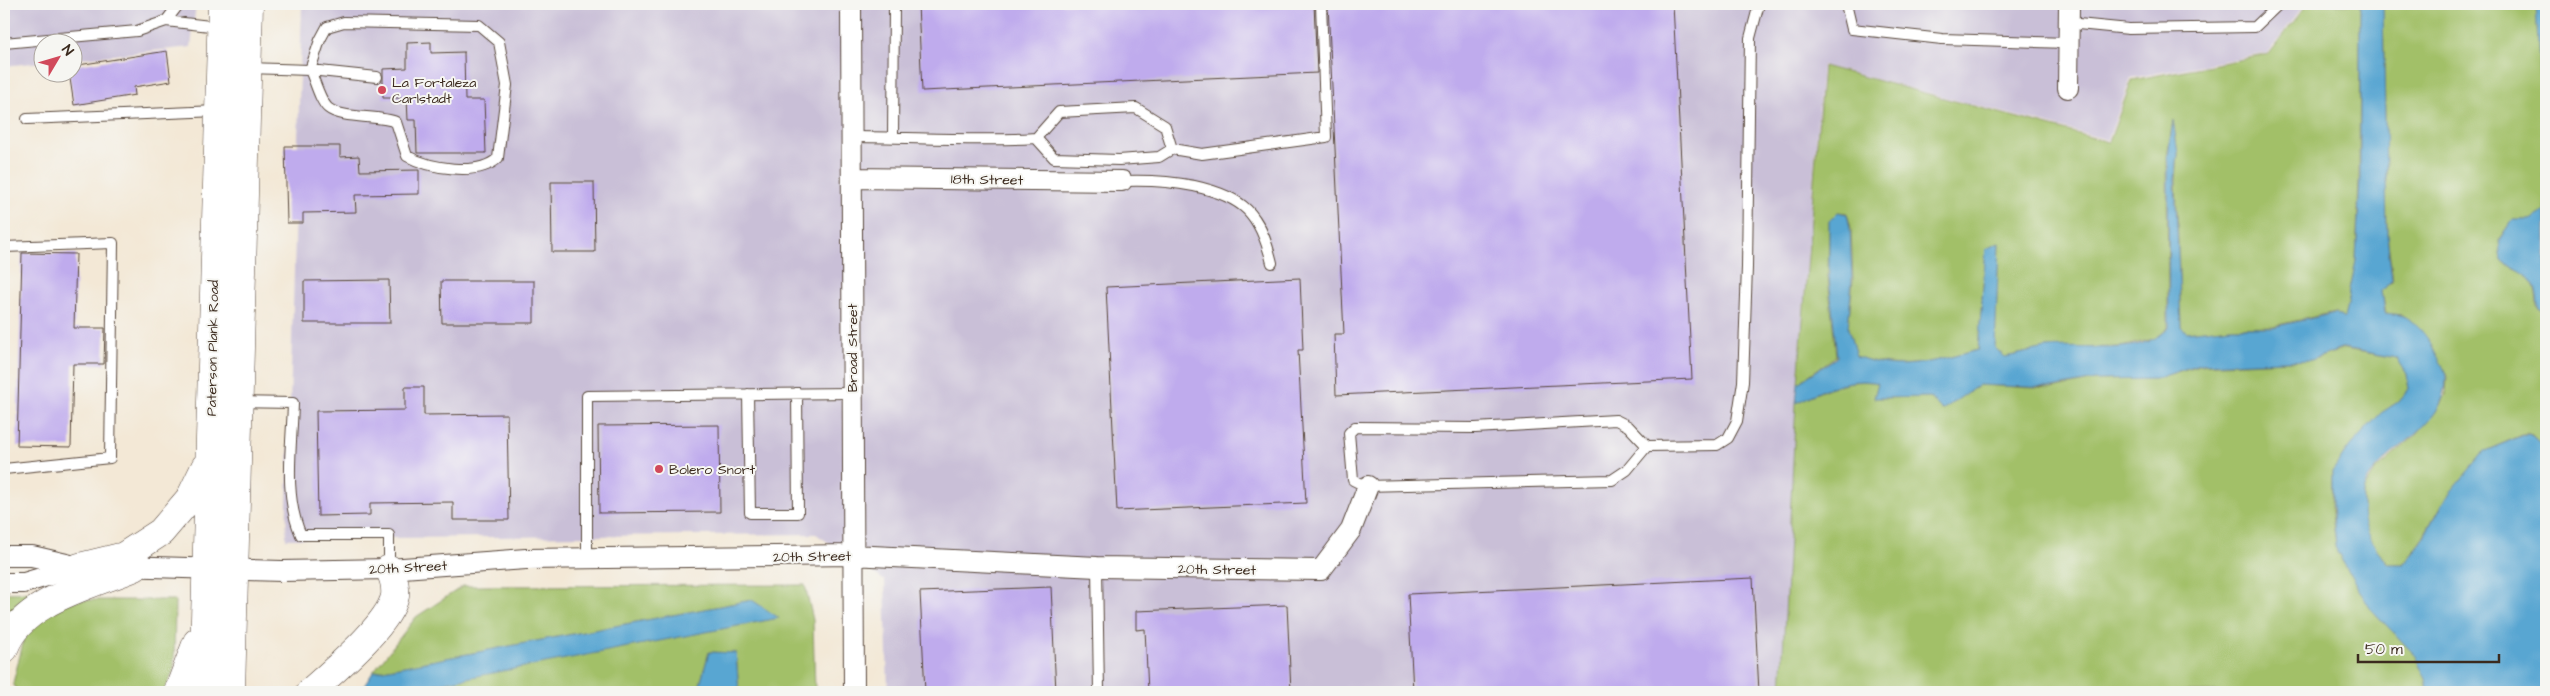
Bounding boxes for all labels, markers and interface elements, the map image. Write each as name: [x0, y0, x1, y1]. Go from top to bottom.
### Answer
north arrow: [32, 32, 82, 82]
text: N: [57, 41, 78, 60]
place label: La Fortaleza Carlstadt: [392, 73, 476, 109]
marker: La Fortaleza Carlstadt: [376, 84, 388, 96]
street label: 18th Street: [951, 169, 1024, 191]
street label: Paterson Plank Road: [202, 280, 224, 416]
street label: Broad Street: [843, 303, 863, 392]
place label: Bolero Snort: [669, 460, 755, 480]
marker: Bolero Snort: [653, 463, 665, 475]
street label: 20th Street: [773, 546, 852, 568]
street label: 20th Street: [368, 556, 448, 580]
street label: 20th Street: [1178, 559, 1257, 581]
scale bar: [2358, 631, 2499, 663]
text: 50 m: [2365, 639, 2403, 660]

